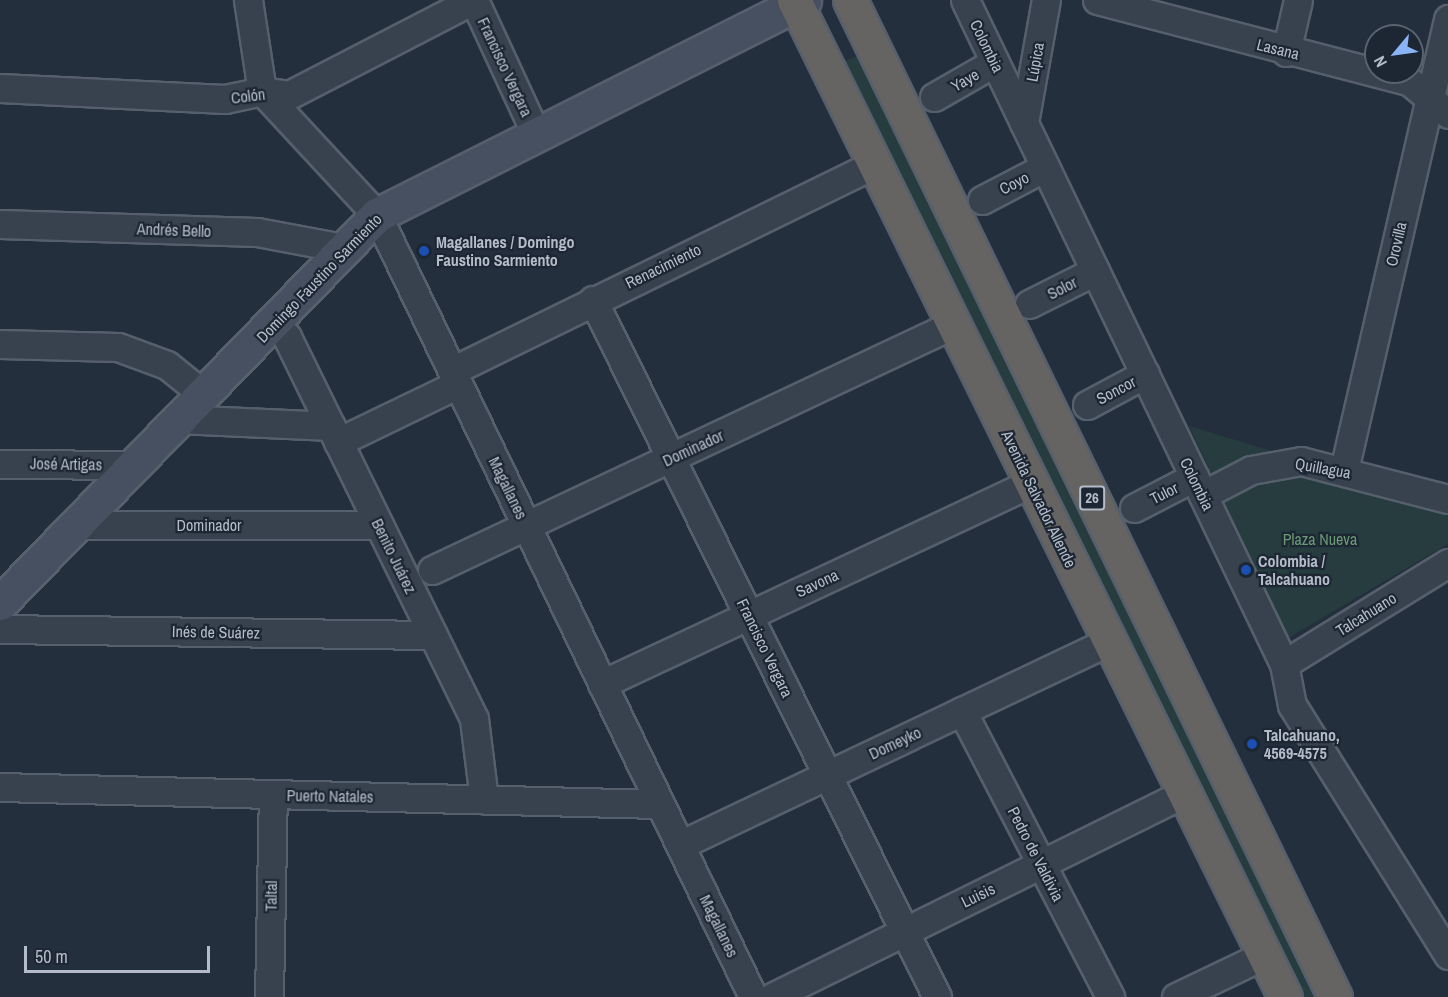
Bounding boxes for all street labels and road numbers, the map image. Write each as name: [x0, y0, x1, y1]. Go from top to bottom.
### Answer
street label: Francisco Vergara: [474, 14, 536, 120]
street label: Colombia: [966, 17, 1008, 75]
street label: Lasana: [1255, 34, 1301, 64]
street label: Lúpica: [1022, 41, 1048, 83]
street label: Yaye: [948, 64, 982, 96]
street label: Colón: [230, 84, 266, 108]
street label: Coyo: [996, 167, 1032, 199]
street label: Domingo Faustino Sarmiento: [253, 210, 385, 346]
street label: Andrés Bello: [136, 219, 212, 241]
street label: Orovilla: [1382, 220, 1410, 268]
street label: Renacimiento: [622, 239, 704, 293]
street label: Solor: [1044, 272, 1080, 304]
street label: Soncor: [1093, 372, 1139, 408]
street label: Dominador: [660, 426, 726, 470]
street label: Avenida Salvador Allende: [997, 427, 1081, 571]
street label: José Artigas: [29, 454, 103, 474]
street label: Magallanes: [485, 454, 531, 522]
street label: Quillagua: [1294, 454, 1352, 482]
street label: Colombia: [1176, 455, 1218, 513]
street label: Tulor: [1147, 478, 1181, 508]
road number: 26: [1078, 486, 1106, 510]
street label: Dominador: [177, 515, 241, 535]
street label: Benito Juárez: [368, 515, 420, 597]
street label: Savona: [793, 565, 841, 601]
street label: Talcahuano: [1332, 588, 1400, 640]
street label: Francisco Vergara: [733, 596, 797, 700]
street label: Inés de Suárez: [172, 622, 260, 642]
street label: Domeyko: [866, 723, 924, 763]
street label: Puerto Natales: [286, 786, 374, 806]
street label: Pedro de Valdivia: [1004, 804, 1068, 904]
street label: Luisis: [958, 879, 998, 911]
street label: Taltal: [261, 880, 281, 912]
street label: Magallanes: [696, 892, 742, 960]

